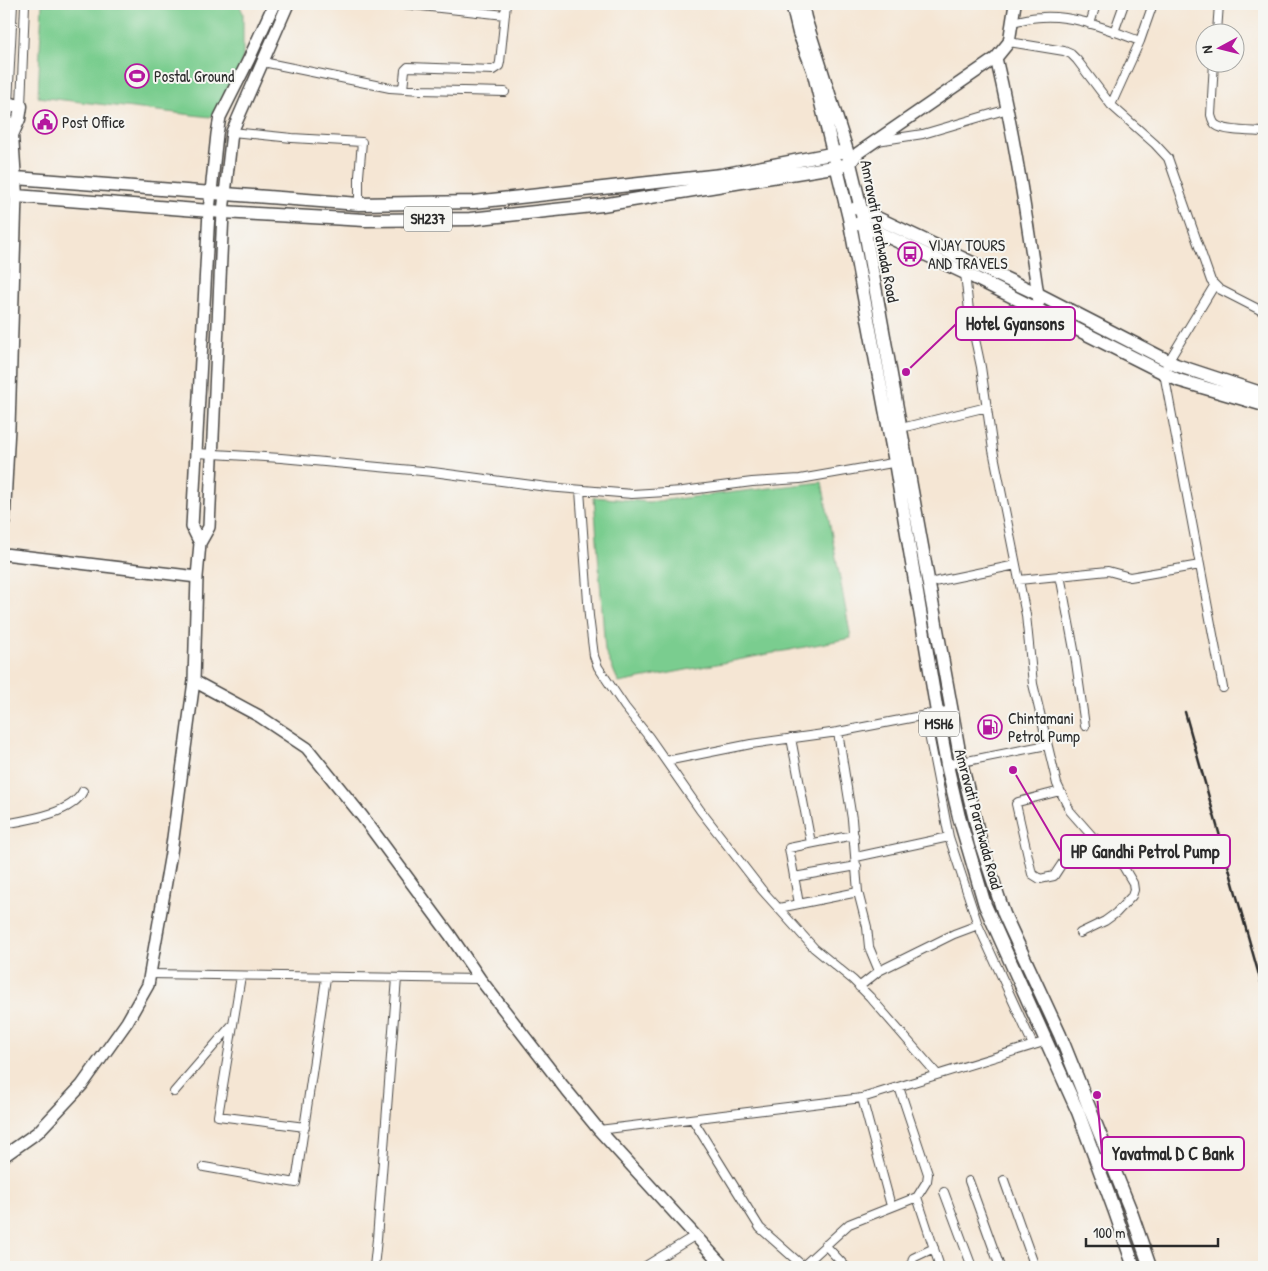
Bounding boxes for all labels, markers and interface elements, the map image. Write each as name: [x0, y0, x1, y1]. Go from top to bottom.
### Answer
north arrow: [1196, 22, 1246, 72]
text: N: [1197, 44, 1216, 55]
sports icon: Postal Ground: [124, 63, 150, 89]
place label: Postal Ground: [154, 65, 234, 87]
public building icon: Post Office: [32, 109, 58, 135]
place label: Post Office: [62, 111, 126, 133]
street label: Amravati Paratwada Road: [855, 158, 905, 304]
road number: SH237: [404, 206, 452, 232]
place label: VIJAY TOURS AND TRAVELS: [928, 234, 1008, 274]
bus stop icon: VIJAY TOURS AND TRAVELS: [897, 241, 923, 267]
callout: Hotel Gyansons: [956, 307, 1075, 340]
text: Hotel Gyansons: [966, 311, 1064, 337]
place label: Chintamani Petrol Pump: [1008, 707, 1080, 747]
road number: MSH6: [919, 712, 959, 736]
fuel station icon: Chintamani Petrol Pump: [977, 714, 1003, 740]
street label: Amravati Paratwada Road: [950, 746, 1008, 892]
callout: HP Gandhi Petrol Pump: [1061, 835, 1230, 868]
text: HP Gandhi Petrol Pump: [1071, 839, 1220, 865]
callout: Yavatmal D C Bank: [1102, 1137, 1244, 1170]
text: Yavatmal D C Bank: [1112, 1141, 1235, 1166]
scale bar: [1086, 1216, 1218, 1248]
text: 100 m: [1093, 1222, 1126, 1243]

